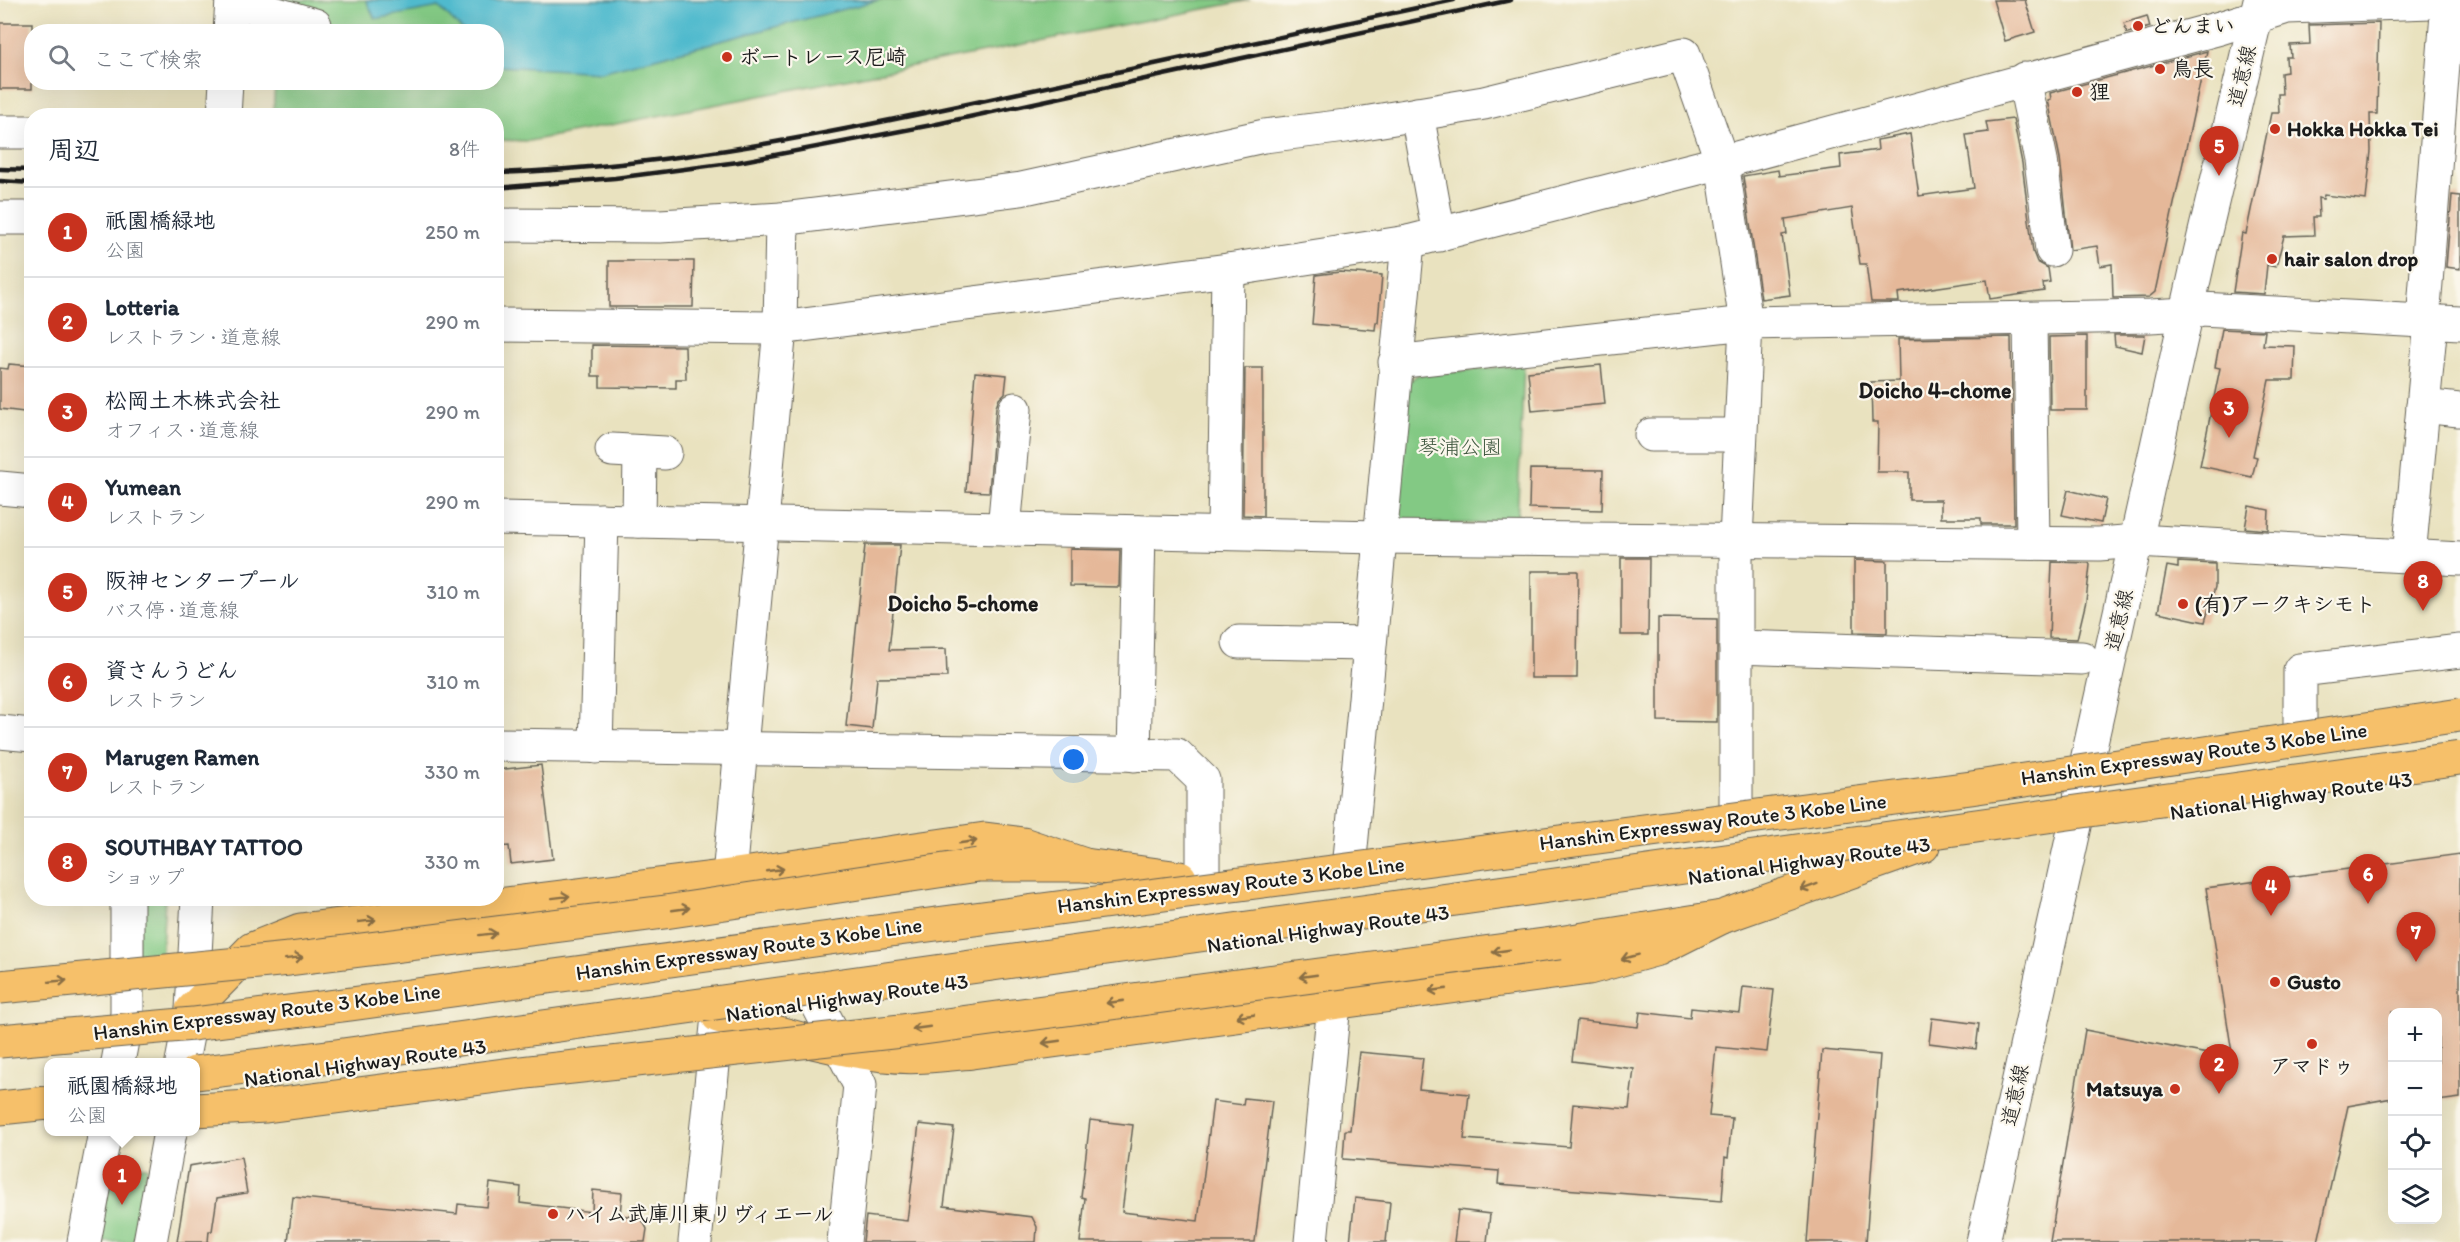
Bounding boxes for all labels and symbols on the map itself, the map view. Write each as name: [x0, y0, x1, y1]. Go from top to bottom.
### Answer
place label: どんまい: [2150, 13, 2235, 38]
marker: どんまい: [2131, 19, 2145, 33]
street label: 道意線: [2222, 42, 2261, 109]
place label: ボートレース尼崎: [739, 44, 907, 69]
marker: ボートレース尼崎: [720, 50, 734, 64]
place label: 鳥長: [2172, 56, 2214, 81]
marker: 鳥長: [2153, 62, 2167, 76]
place label: 狸: [2089, 79, 2110, 104]
marker: 狸: [2070, 85, 2084, 99]
place label: Hokka Hokka Tei: [2287, 116, 2439, 141]
marker: Hokka Hokka Tei: [2268, 122, 2282, 136]
pin: 5: [2200, 126, 2238, 176]
place label: hair salon drop: [2284, 246, 2418, 272]
marker: hair salon drop: [2265, 252, 2279, 266]
district label: Doicho 4-chome: [1859, 377, 2011, 404]
pin: 3: [2210, 388, 2248, 438]
park label: 琴浦公園: [1418, 434, 1502, 459]
pin: 8: [2404, 562, 2442, 611]
street label: 道意線: [2099, 586, 2138, 653]
district label: Doicho 5-chome: [887, 590, 1039, 617]
place label: (有)アークキシモト: [2195, 591, 2376, 617]
marker: (有)アークキシモト: [2176, 597, 2190, 611]
street label: Hanshin Expressway Route 3 Kobe Line: [2019, 717, 2369, 790]
your location: [1059, 745, 1088, 774]
street label: National Highway Route 43: [2168, 766, 2414, 825]
street label: Hanshin Expressway Route 3 Kobe Line: [1538, 788, 1888, 855]
street label: National Highway Route 43: [1686, 831, 1932, 890]
one-way arrow: [957, 836, 977, 847]
street label: Hanshin Expressway Route 3 Kobe Line: [1056, 851, 1406, 918]
pin: 6: [2348, 854, 2388, 904]
one-way arrow: [764, 864, 784, 875]
pin: 4: [2252, 866, 2290, 916]
one-way arrow: [1800, 882, 1819, 893]
one-way arrow: [550, 892, 570, 903]
street label: National Highway Route 43: [1205, 899, 1451, 958]
one-way arrow: [671, 904, 690, 915]
street label: Hanshin Expressway Route 3 Kobe Line: [574, 912, 924, 985]
pin: 7: [2396, 912, 2436, 962]
one-way arrow: [357, 916, 376, 927]
one-way arrow: [477, 928, 497, 939]
one-way arrow: [1492, 945, 1511, 956]
one-way arrow: [1621, 952, 1640, 963]
one-way arrow: [284, 953, 304, 964]
street label: National Highway Route 43: [724, 968, 970, 1027]
place label: Gusto: [2287, 969, 2341, 994]
one-way arrow: [1298, 971, 1318, 982]
one-way arrow: [48, 975, 68, 986]
marker: Gusto: [2268, 975, 2282, 989]
street label: Hanshin Expressway Route 3 Kobe Line: [92, 978, 442, 1045]
one-way arrow: [1429, 984, 1448, 995]
one-way arrow: [1105, 997, 1125, 1008]
one-way arrow: [1235, 1011, 1255, 1022]
one-way arrow: [912, 1023, 932, 1034]
street label: National Highway Route 43: [242, 1033, 488, 1092]
one-way arrow: [1042, 1036, 1062, 1047]
marker: アマドゥ: [2305, 1037, 2319, 1051]
pin: 2: [2200, 1044, 2238, 1094]
place label: アマドゥ: [2270, 1053, 2354, 1078]
street label: 道意線: [1996, 1061, 2033, 1128]
place label: Matsuya: [2086, 1076, 2164, 1102]
marker: Matsuya: [2168, 1082, 2182, 1096]
pin: 1: [102, 1156, 142, 1205]
place label: ハイム武庫川東リヴィエール: [565, 1201, 834, 1226]
marker: ハイム武庫川東リヴィエール: [546, 1207, 560, 1221]

